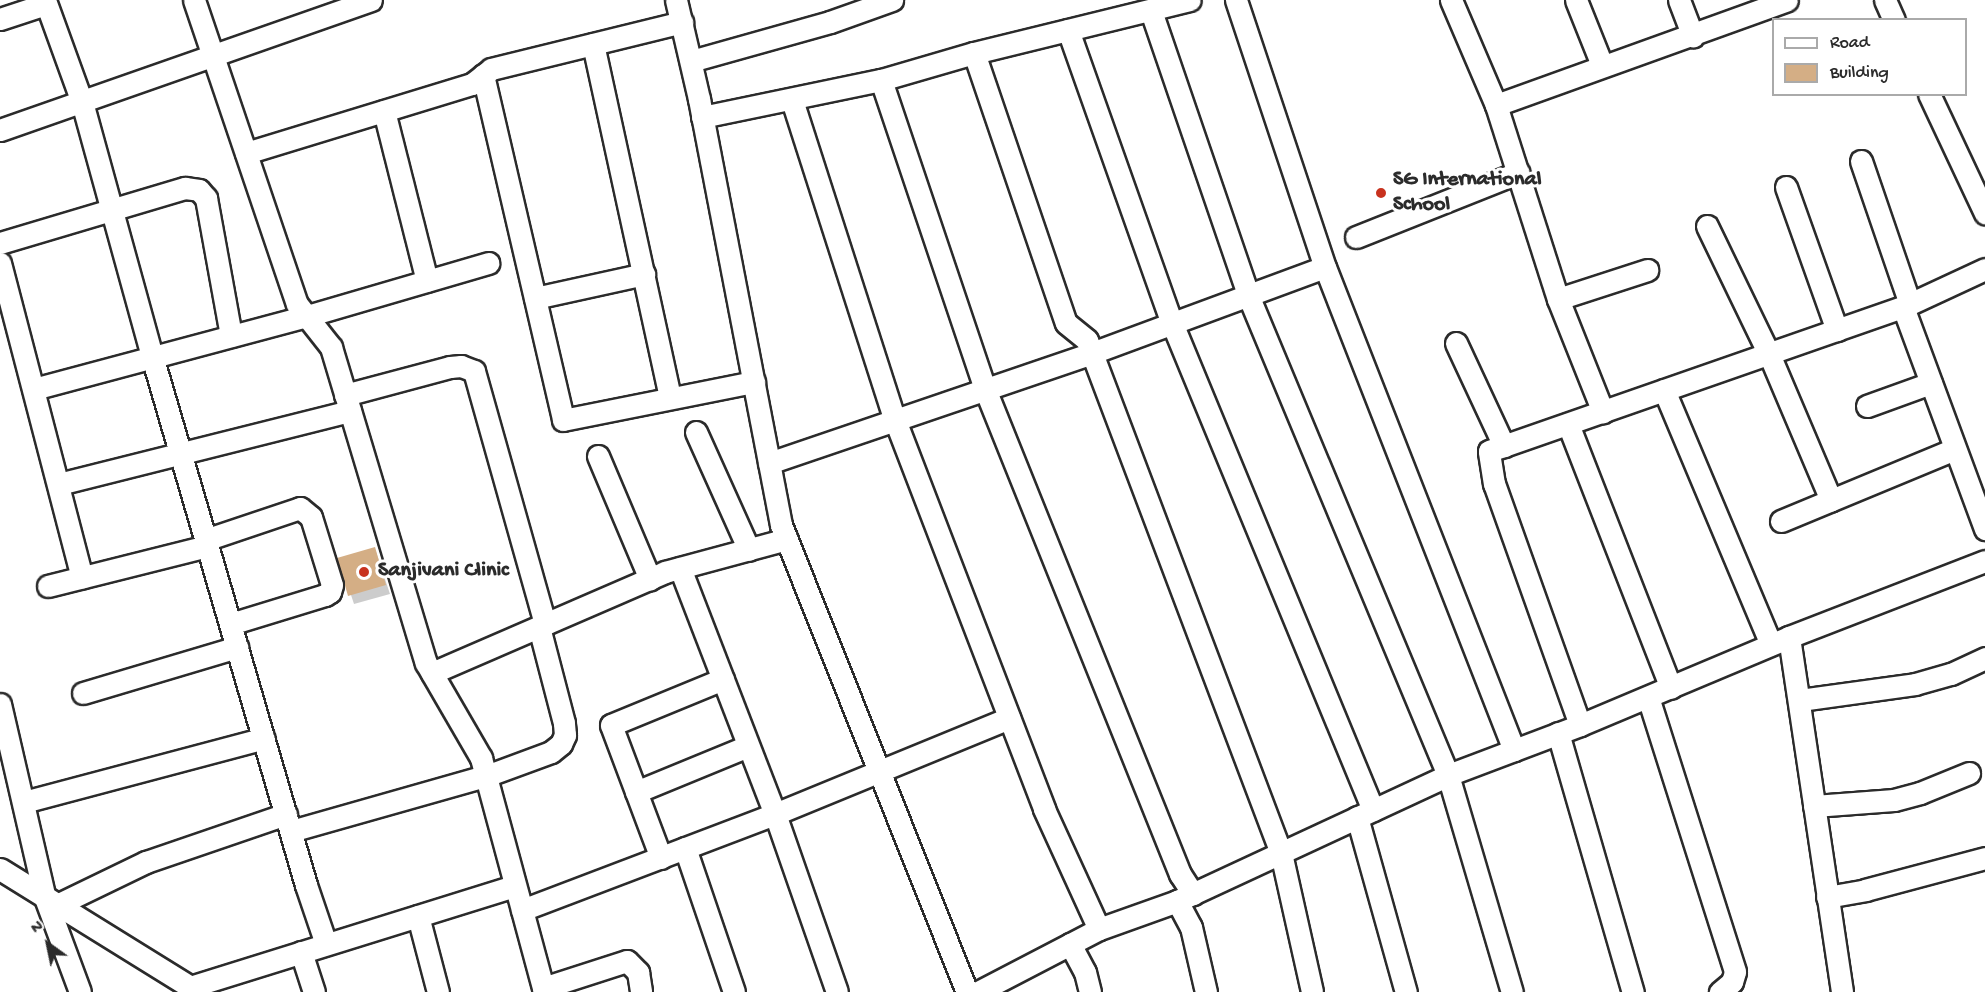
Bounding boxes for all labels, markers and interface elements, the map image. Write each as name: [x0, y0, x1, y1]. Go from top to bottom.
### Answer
legend: [1772, 18, 1967, 96]
text: Road: [1830, 33, 1869, 54]
text: Building: [1830, 63, 1889, 84]
place label: SG International School: [1393, 167, 1541, 218]
marker: SG International School: [1374, 186, 1388, 200]
place label: Sanjivani Clinic: [378, 559, 509, 585]
marker: Sanjivani Clinic: [355, 563, 373, 581]
north arrow: [18, 914, 78, 974]
text: N: [28, 918, 47, 939]

